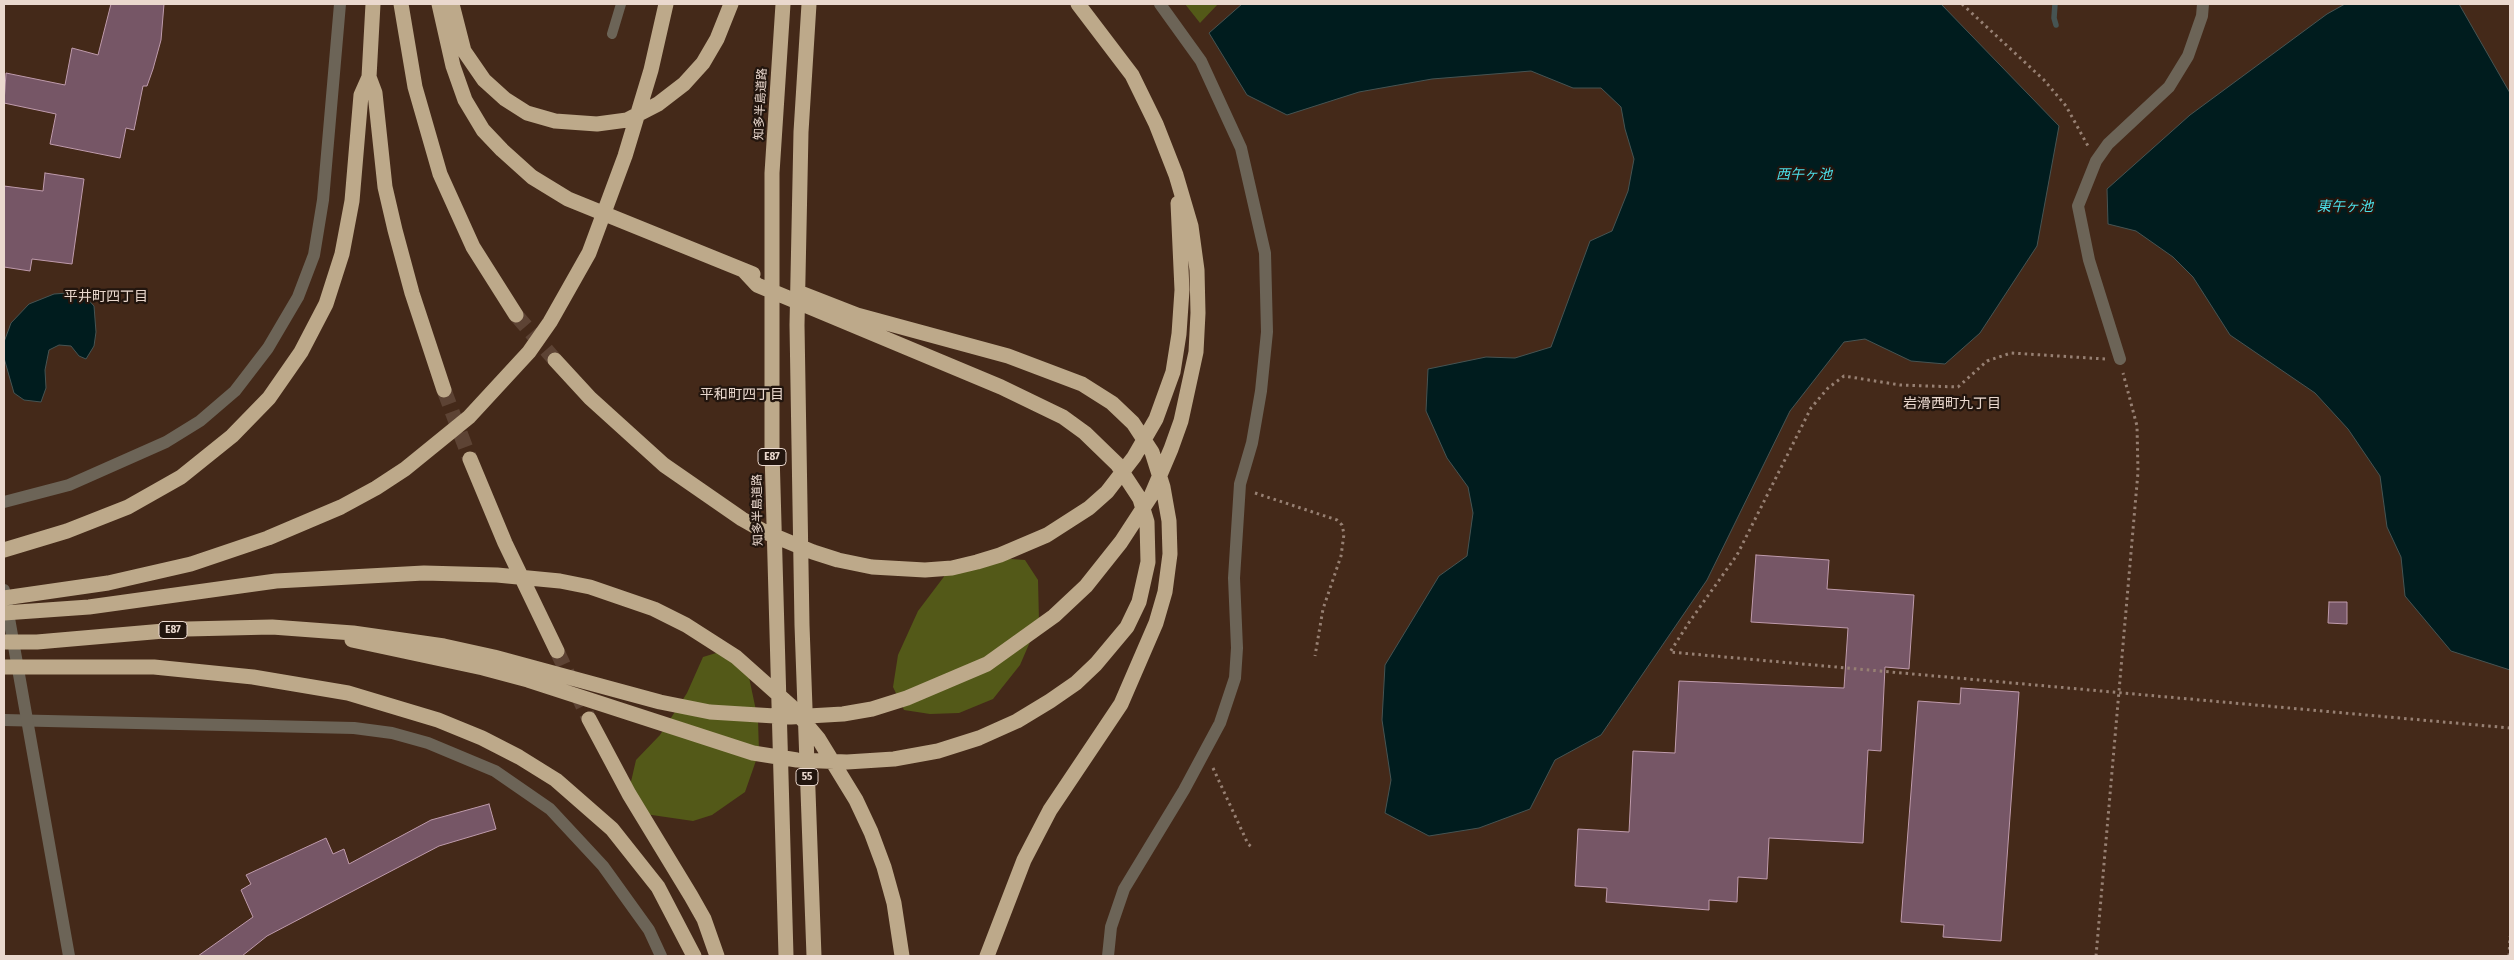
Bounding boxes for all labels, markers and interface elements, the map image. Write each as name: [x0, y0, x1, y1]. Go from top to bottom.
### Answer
street label: 知多半島道路: [752, 68, 770, 140]
water label: 西午ヶ池: [1776, 167, 1832, 183]
water label: 東午ヶ池: [2317, 199, 2373, 215]
district label: 平井町四丁目: [64, 289, 148, 305]
district label: 平和町四丁目: [700, 387, 784, 403]
district label: 岩滑西町九丁目: [1903, 396, 2001, 412]
road number: E87: [758, 448, 786, 466]
street label: 知多半島道路: [750, 474, 766, 546]
road number: E87: [159, 622, 187, 638]
road number: 55: [796, 769, 818, 786]

